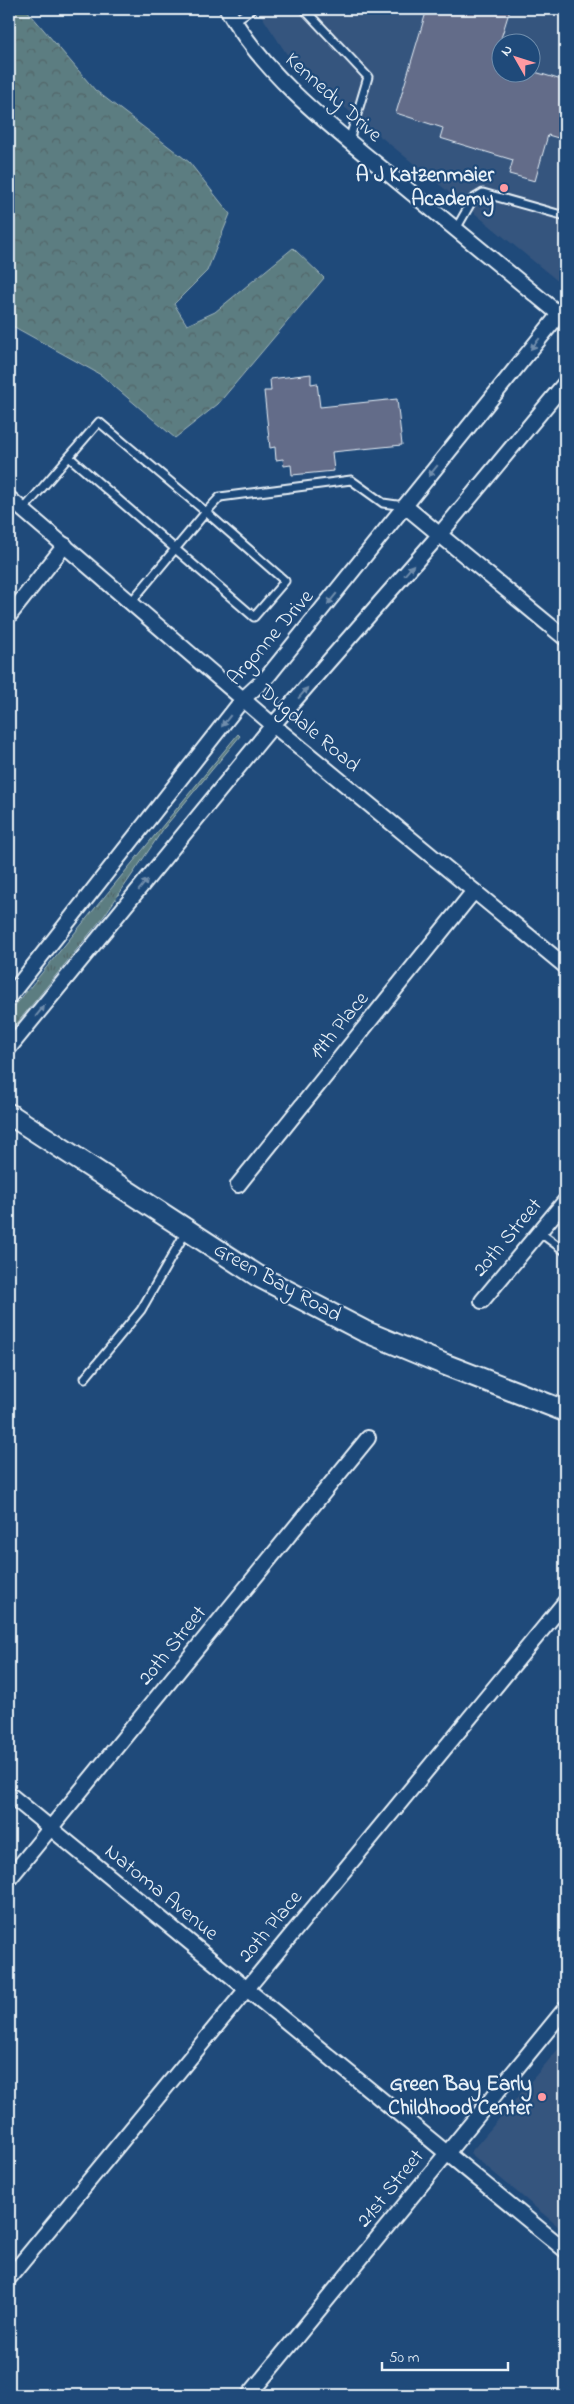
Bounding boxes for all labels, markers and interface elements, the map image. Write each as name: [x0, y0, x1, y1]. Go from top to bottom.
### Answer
north arrow: [492, 32, 542, 82]
text: N: [496, 40, 518, 61]
street label: Kennedy Drive: [276, 46, 389, 152]
place label: A J Katzenmaier Academy: [356, 161, 494, 217]
marker: A J Katzenmaier Academy: [498, 182, 510, 194]
one-way arrow: [529, 338, 540, 351]
one-way arrow: [427, 464, 438, 477]
one-way arrow: [403, 564, 414, 576]
street label: Argonne Drive: [221, 583, 323, 694]
one-way arrow: [326, 592, 337, 605]
street label: Dugdale Road: [250, 677, 366, 782]
one-way arrow: [297, 687, 308, 699]
one-way arrow: [220, 714, 231, 727]
one-way arrow: [137, 879, 148, 892]
street label: 19th Place: [303, 985, 377, 1066]
one-way arrow: [34, 1004, 45, 1017]
street label: 20th Street: [466, 1192, 550, 1284]
street label: Green Bay Road: [207, 1235, 347, 1332]
street label: 20th Street: [132, 1600, 214, 1692]
street label: Natoma Avenue: [97, 1838, 225, 1949]
street label: 20th Place: [232, 1884, 311, 1970]
place label: Green Bay Early Childhood Center: [388, 2070, 532, 2124]
marker: Green Bay Early Childhood Center: [536, 2091, 548, 2103]
street label: 21st Street: [350, 2143, 432, 2235]
scale bar: [382, 2339, 508, 2371]
text: 50 m: [389, 2347, 420, 2369]

